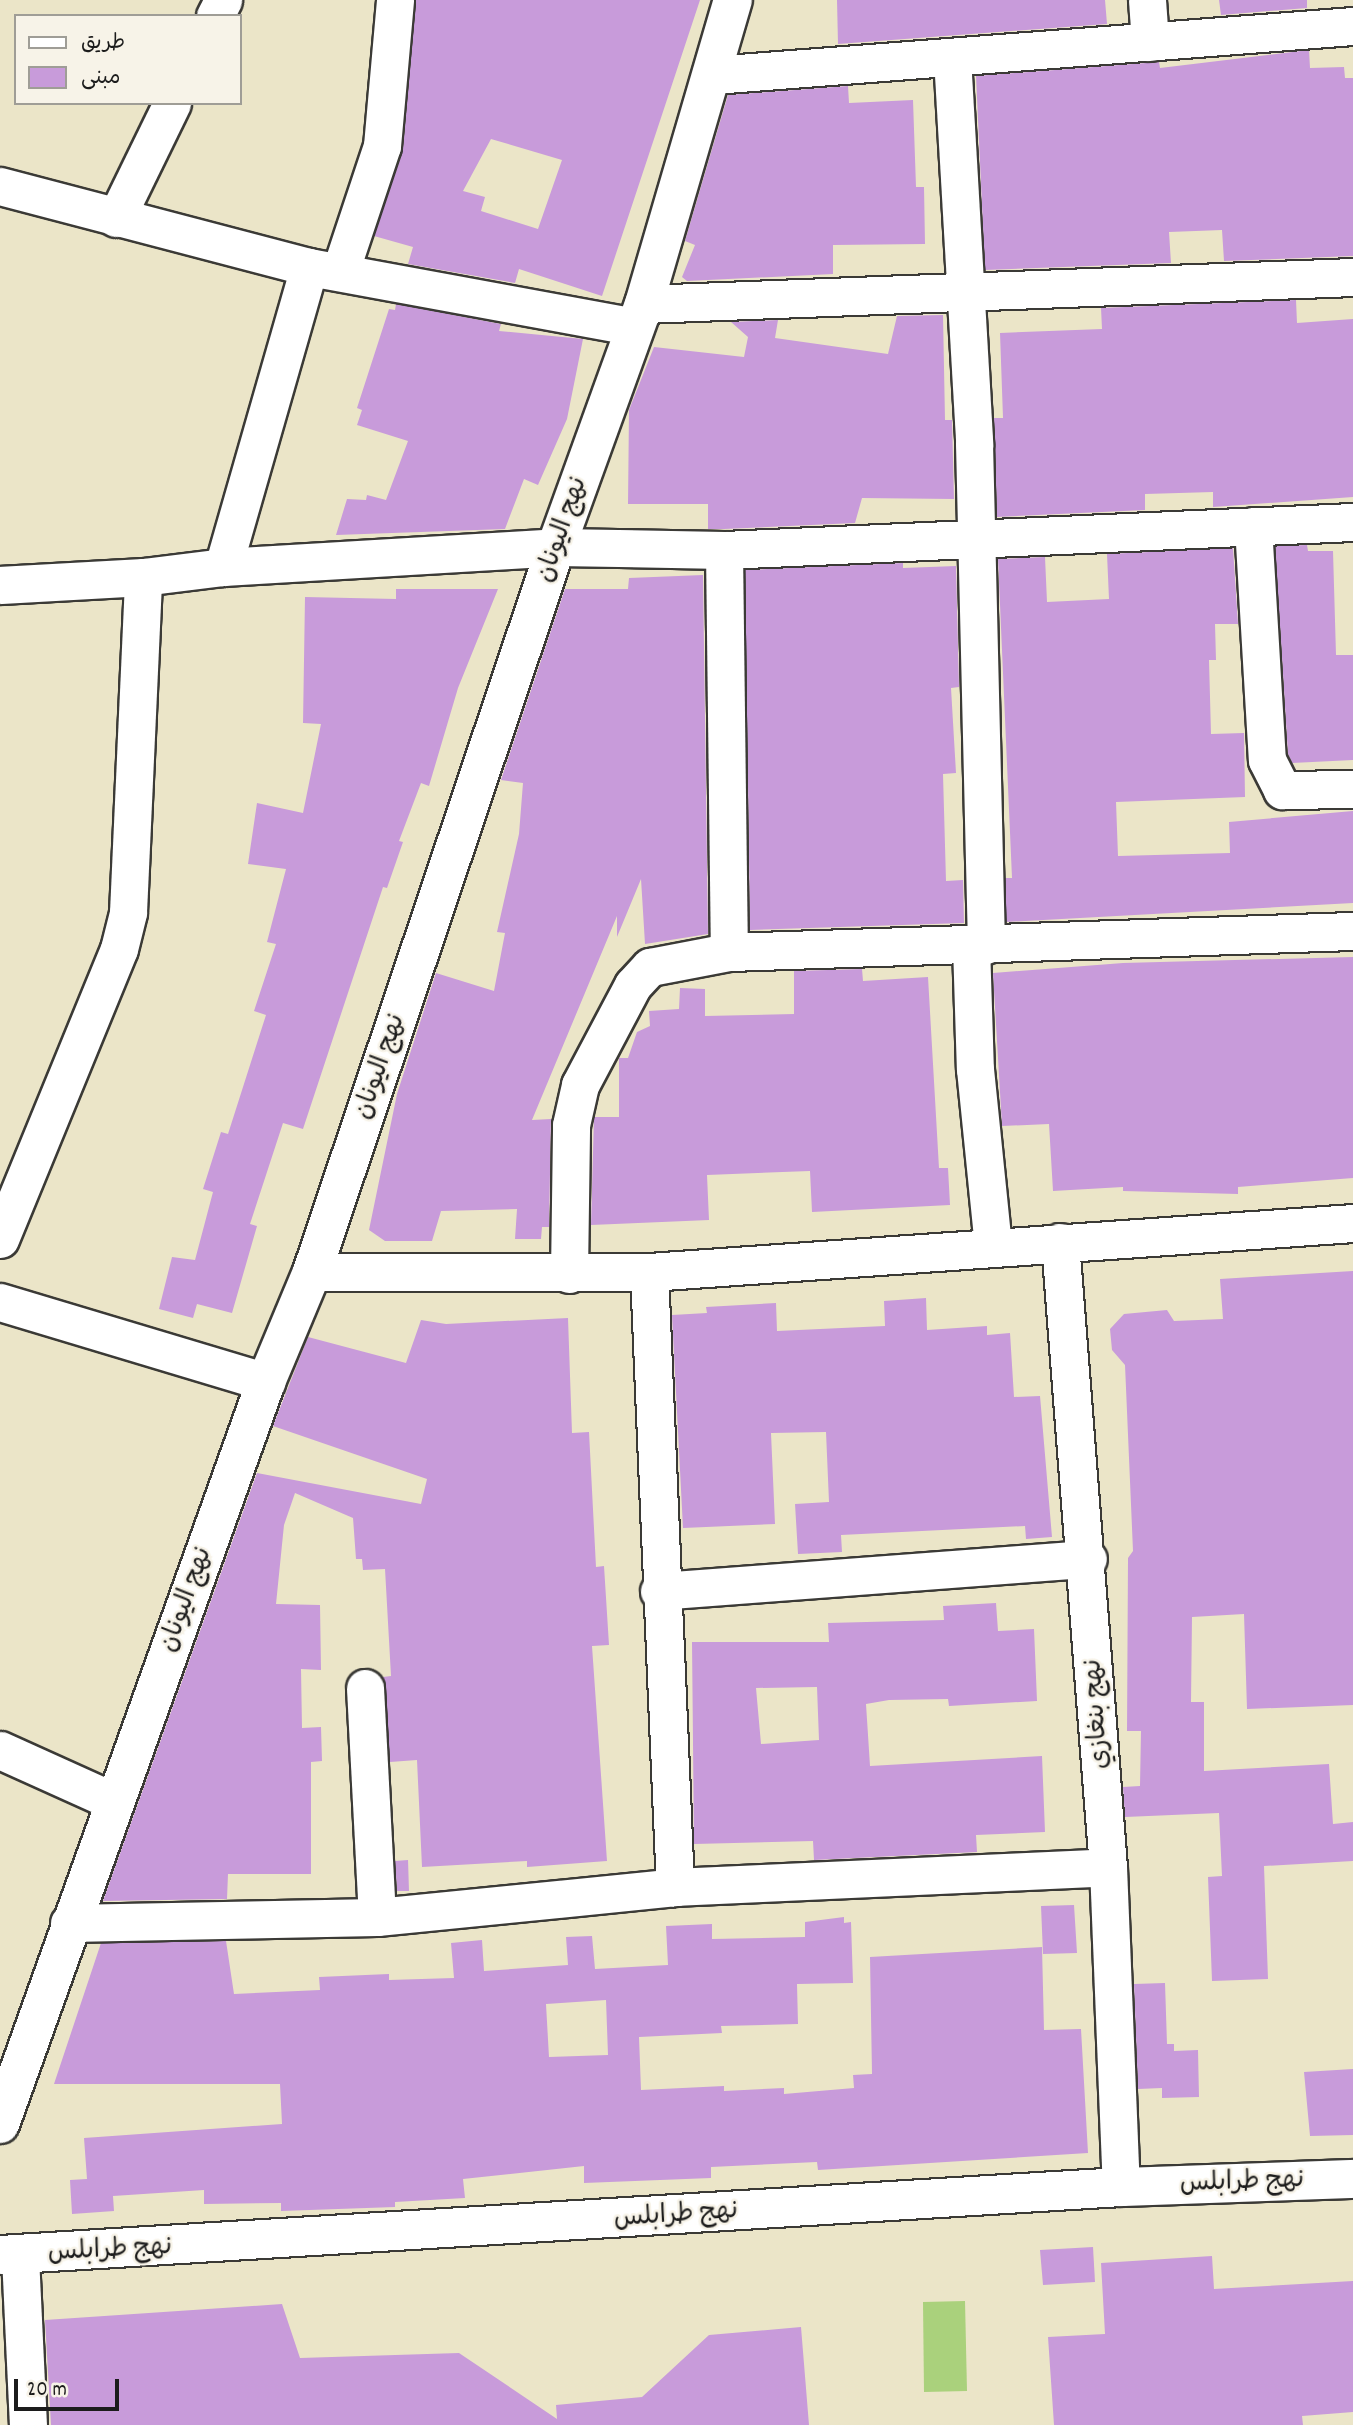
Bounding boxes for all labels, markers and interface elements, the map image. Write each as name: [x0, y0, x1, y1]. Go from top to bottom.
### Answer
legend: [14, 14, 242, 105]
text: طريق: [81, 29, 125, 59]
text: مبنى: [81, 64, 120, 94]
street label: نهج اليونان: [530, 473, 596, 587]
street label: نهج اليونان: [348, 1010, 414, 1124]
street label: نهج اليونان: [154, 1543, 220, 1657]
street label: نهج بنغازي: [1079, 1658, 1117, 1770]
street label: نهج طرابلس: [1179, 2165, 1305, 2201]
street label: نهج طرابلس: [613, 2196, 739, 2236]
street label: نهج طرابلس: [47, 2232, 173, 2270]
scale bar: [18, 2366, 122, 2410]
text: 20 m: [27, 2376, 67, 2406]

